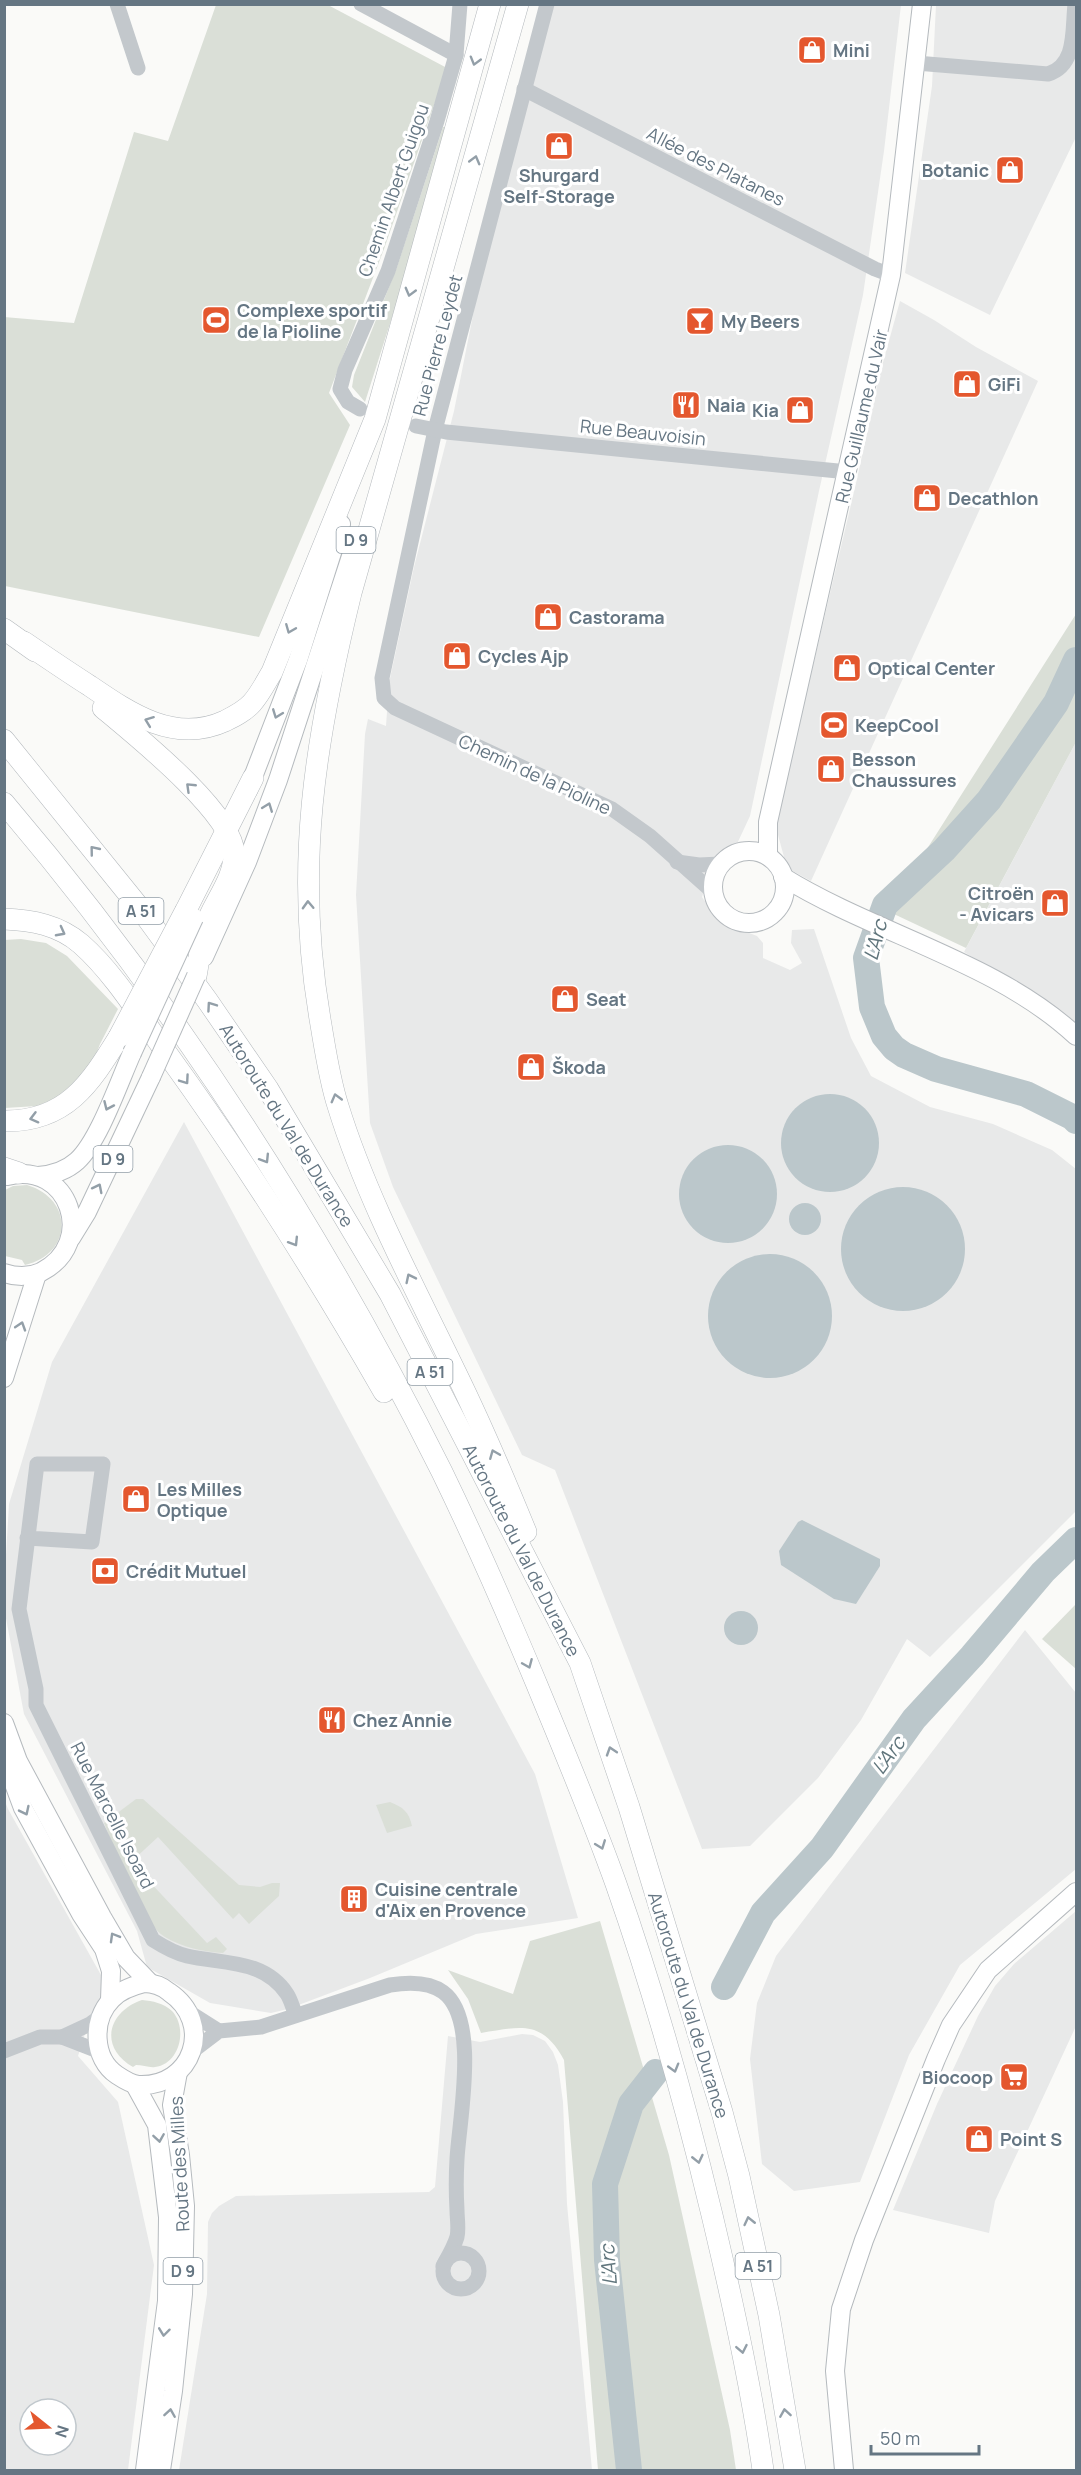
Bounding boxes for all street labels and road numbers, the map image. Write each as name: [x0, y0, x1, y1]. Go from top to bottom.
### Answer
street label: Chemin Albert Guigou: [352, 100, 434, 280]
street label: Allée des Platanes: [643, 121, 789, 211]
street label: Rue Pierre Leydet: [407, 272, 467, 418]
street label: Rue Guillaume du Vair: [829, 326, 893, 505]
street label: Rue Beauvoisin: [579, 413, 707, 451]
road number: D 9: [336, 527, 376, 553]
street label: Chemin de la Pioline: [455, 728, 615, 820]
road number: A 51: [118, 898, 164, 924]
street label: Autoroute du Val de Durance: [214, 1019, 360, 1231]
road number: D 9: [94, 1146, 132, 1172]
road number: A 51: [408, 1359, 452, 1385]
street label: Autoroute du Val de Durance: [458, 1440, 586, 1660]
street label: Rue Marcelle Isoard: [66, 1738, 160, 1892]
street label: Autoroute du Val de Durance: [643, 1889, 735, 2121]
street label: Route des Milles: [163, 2096, 195, 2232]
road number: A 51: [736, 2253, 780, 2279]
road number: D 9: [164, 2258, 202, 2284]

